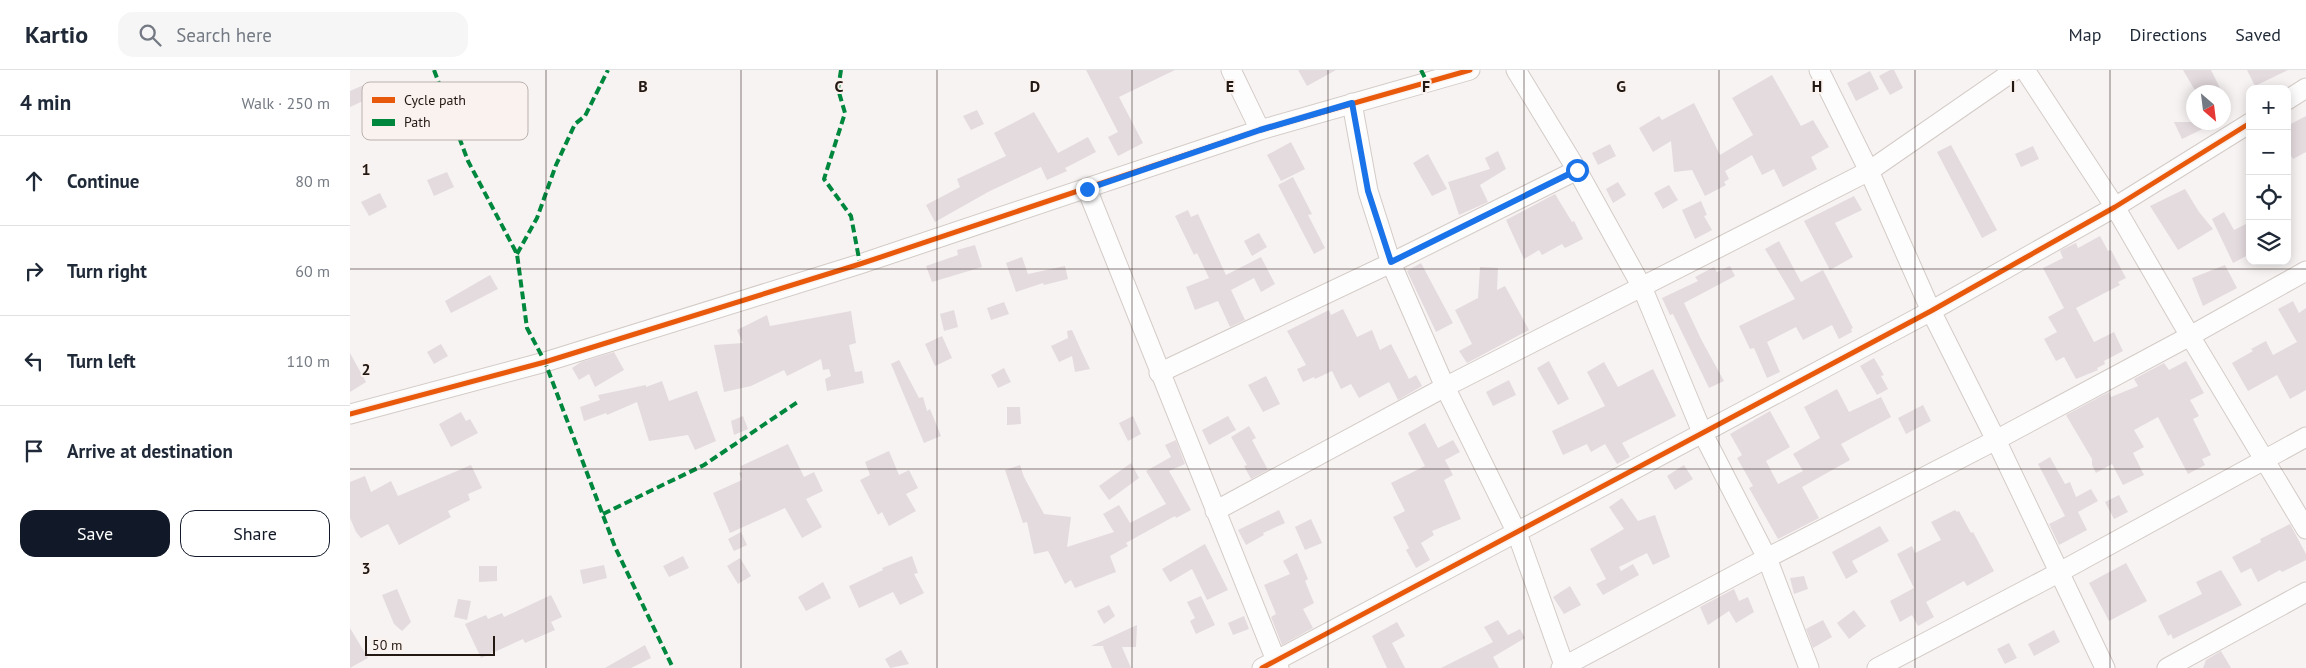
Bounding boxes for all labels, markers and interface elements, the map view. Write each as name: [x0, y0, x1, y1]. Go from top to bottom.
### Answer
search box: [118, 12, 468, 57]
text: Kartio: [25, 19, 88, 50]
icon: search: [136, 21, 164, 49]
text: Search here: [176, 23, 272, 47]
text: Map: [2069, 23, 2101, 46]
text: Directions: [2129, 23, 2207, 46]
text: Saved: [2235, 23, 2281, 46]
text: B: [638, 76, 648, 96]
text: C: [835, 76, 844, 96]
text: D: [1030, 76, 1040, 96]
text: E: [1226, 76, 1234, 96]
text: F: [1422, 76, 1430, 96]
text: G: [1616, 76, 1626, 96]
text: H: [1812, 76, 1822, 96]
text: I: [2011, 76, 2015, 96]
legend: [362, 82, 528, 140]
north arrow: [2186, 85, 2231, 130]
map controls: [2246, 85, 2291, 265]
button: +: [2246, 85, 2291, 130]
text: 4 min: [20, 89, 71, 116]
text: Cycle path: [404, 91, 466, 109]
text: Walk · 250 m: [241, 93, 330, 113]
text: Path: [404, 113, 431, 131]
button: −: [2246, 130, 2291, 175]
text: 1: [361, 159, 371, 179]
route start: [1566, 159, 1589, 182]
icon: ahead: [20, 167, 48, 195]
text: Continue: [67, 169, 139, 193]
text: 80 m: [295, 171, 330, 191]
button: locate: [2246, 175, 2291, 220]
route end: [1076, 178, 1099, 201]
button: layers: [2246, 220, 2291, 265]
icon: right: [20, 257, 48, 285]
text: Turn right: [67, 259, 147, 283]
text: 60 m: [295, 261, 330, 281]
icon: left: [20, 347, 48, 375]
text: Turn left: [67, 349, 136, 373]
text: 110 m: [287, 351, 330, 371]
text: 2: [361, 359, 371, 379]
icon: arrive: [20, 437, 48, 465]
text: Arrive at destination: [67, 439, 233, 463]
button: Save: [20, 510, 170, 557]
button: Share: [180, 510, 330, 557]
text: 3: [361, 558, 371, 578]
scale bar: [365, 633, 495, 656]
text: 50 m: [372, 636, 402, 654]

